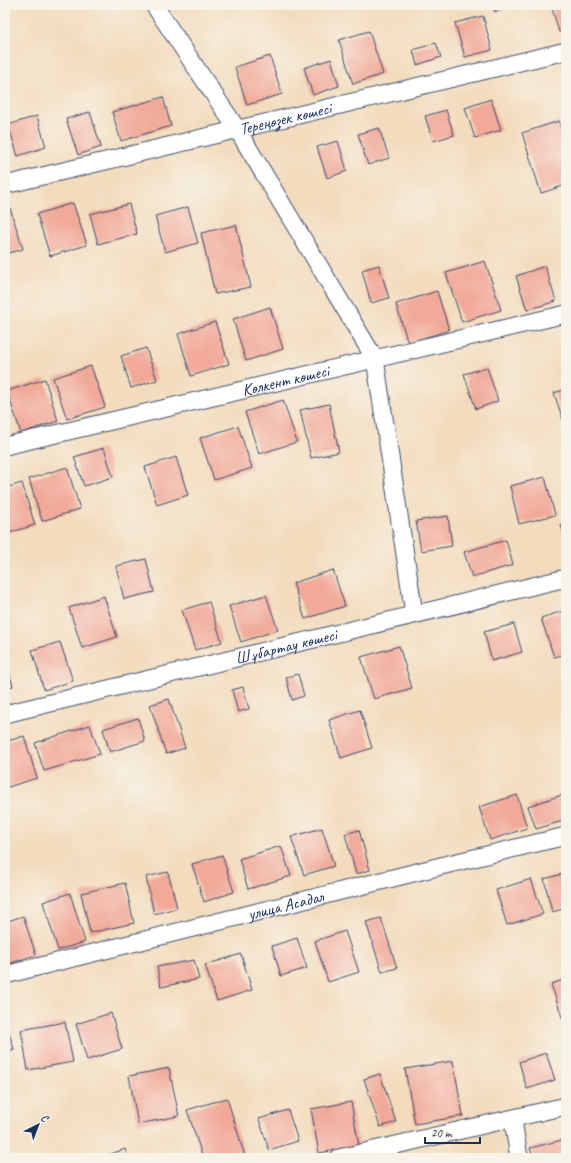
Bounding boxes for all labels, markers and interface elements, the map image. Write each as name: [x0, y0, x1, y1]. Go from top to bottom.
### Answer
street label: Тереңөзек көшесі: [237, 97, 335, 139]
street label: Көлкент көшесі: [240, 359, 333, 400]
street label: Шұбартау көшесі: [233, 623, 341, 668]
street label: улица Асадал: [244, 885, 326, 925]
north arrow: [18, 1105, 58, 1145]
text: С: [38, 1111, 53, 1126]
scale bar: [425, 1119, 480, 1145]
text: 20 m: [431, 1125, 453, 1141]

